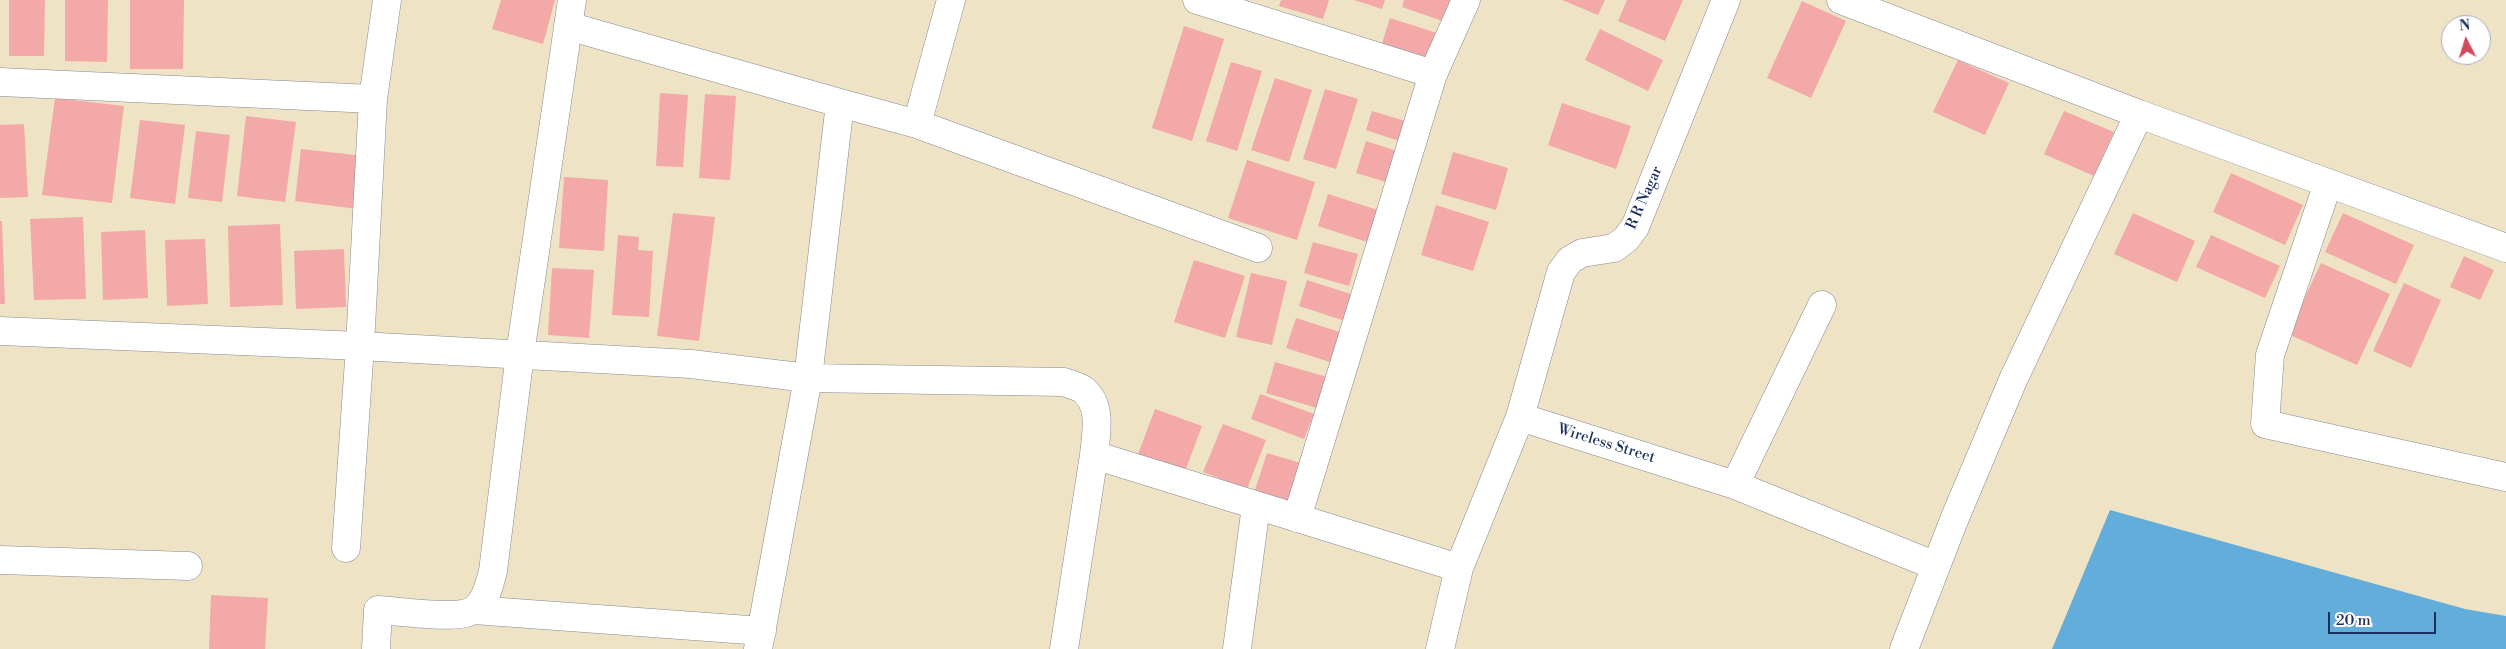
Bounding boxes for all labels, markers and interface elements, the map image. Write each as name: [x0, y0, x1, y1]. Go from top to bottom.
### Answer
north arrow: [2441, 15, 2491, 65]
text: N: [2458, 17, 2471, 36]
street label: R R Nagar: [1623, 164, 1667, 232]
street label: Wireless Street: [1555, 421, 1657, 467]
scale bar: [2331, 602, 2438, 634]
text: 20 m: [2336, 611, 2371, 630]

